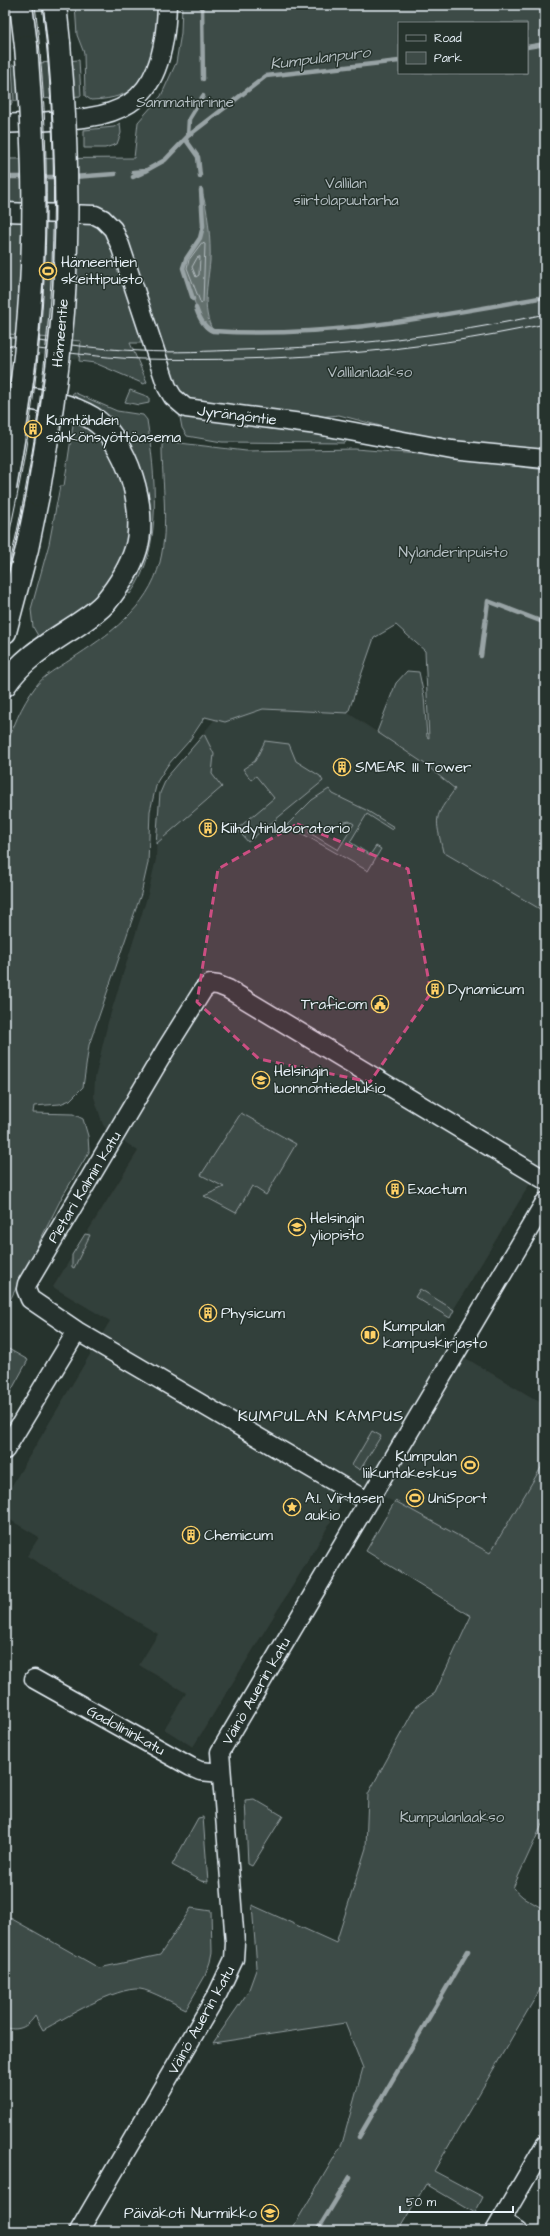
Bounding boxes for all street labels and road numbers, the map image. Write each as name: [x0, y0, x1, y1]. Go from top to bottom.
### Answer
street label: Hämeentie: [47, 298, 74, 368]
street label: Jyrängöntie: [196, 400, 278, 432]
street label: Pietari Kalmin katu: [43, 1127, 126, 1247]
street label: Väinö Auerin katu: [217, 1633, 296, 1749]
street label: Gadolininkatu: [83, 1700, 169, 1761]
street label: Väinö Auerin katu: [163, 1962, 240, 2078]

